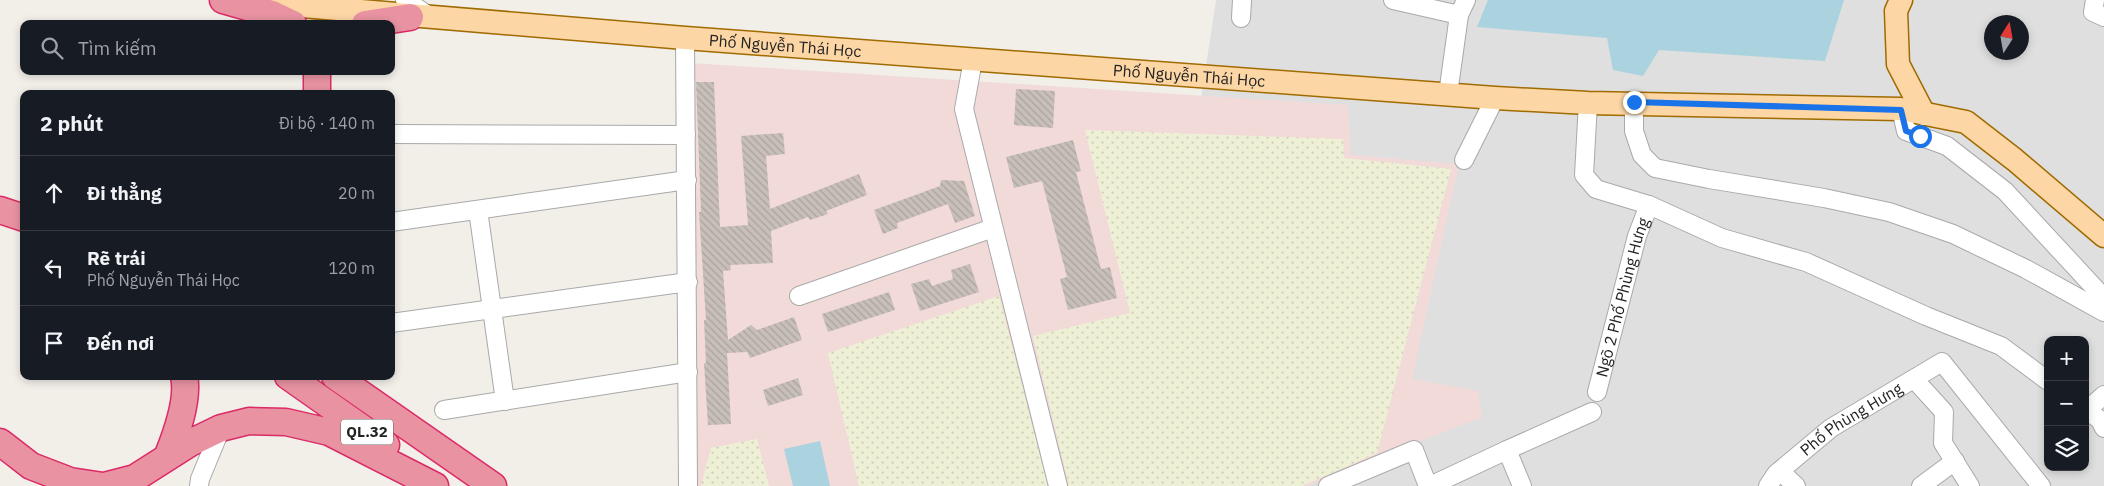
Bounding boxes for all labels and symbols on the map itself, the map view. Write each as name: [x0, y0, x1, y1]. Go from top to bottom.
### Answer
north arrow: [1984, 15, 2029, 60]
street label: Phố Nguyễn Thái Học: [708, 30, 862, 61]
street label: Phố Nguyễn Thái Học: [1112, 60, 1266, 91]
route end: [1623, 91, 1646, 114]
route start: [1909, 125, 1932, 148]
street label: Ngõ 2 Phố Phùng Hưng: [1591, 214, 1653, 379]
street label: Phố Phùng Hưng: [1796, 378, 1906, 460]
road number: QL.32: [341, 420, 393, 444]

